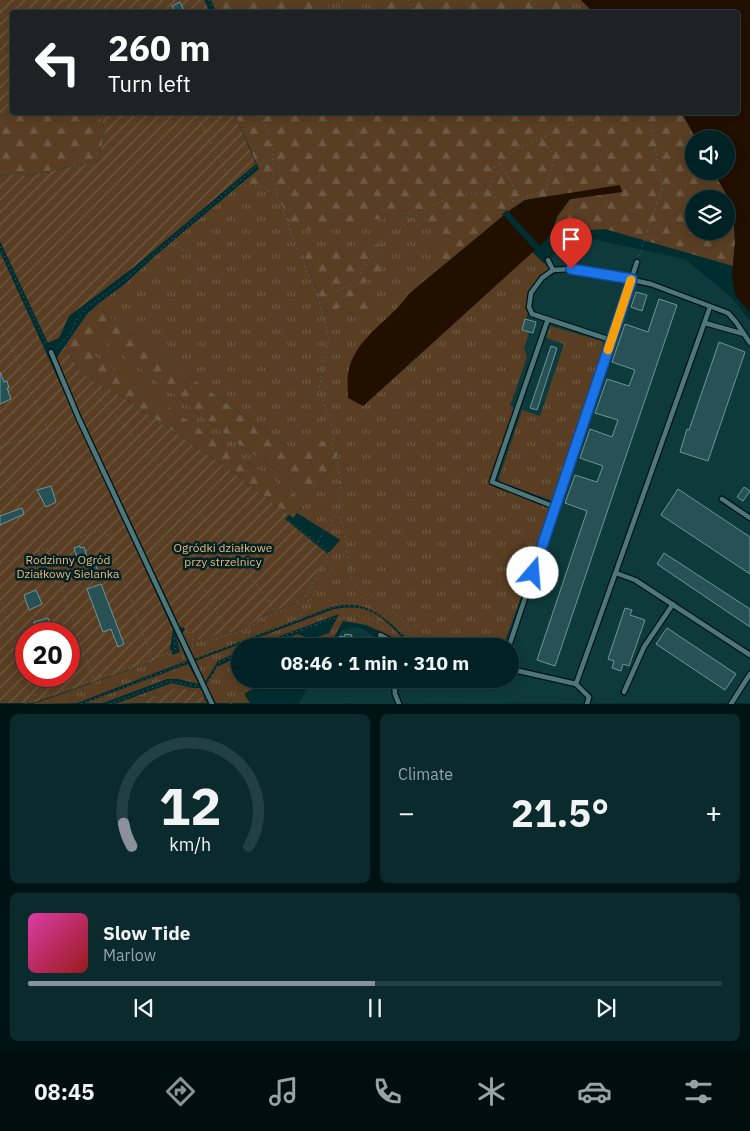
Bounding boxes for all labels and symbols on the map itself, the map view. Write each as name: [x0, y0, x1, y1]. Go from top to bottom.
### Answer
pin: [550, 218, 592, 269]
park label: Ogródki działkowe przy strzelnicy: [174, 540, 273, 569]
position arrow: [506, 546, 558, 598]
park label: Rodzinny Ogród Działkowy Sielanka: [17, 552, 120, 581]
speed limit sign: 20: [15, 622, 80, 687]

